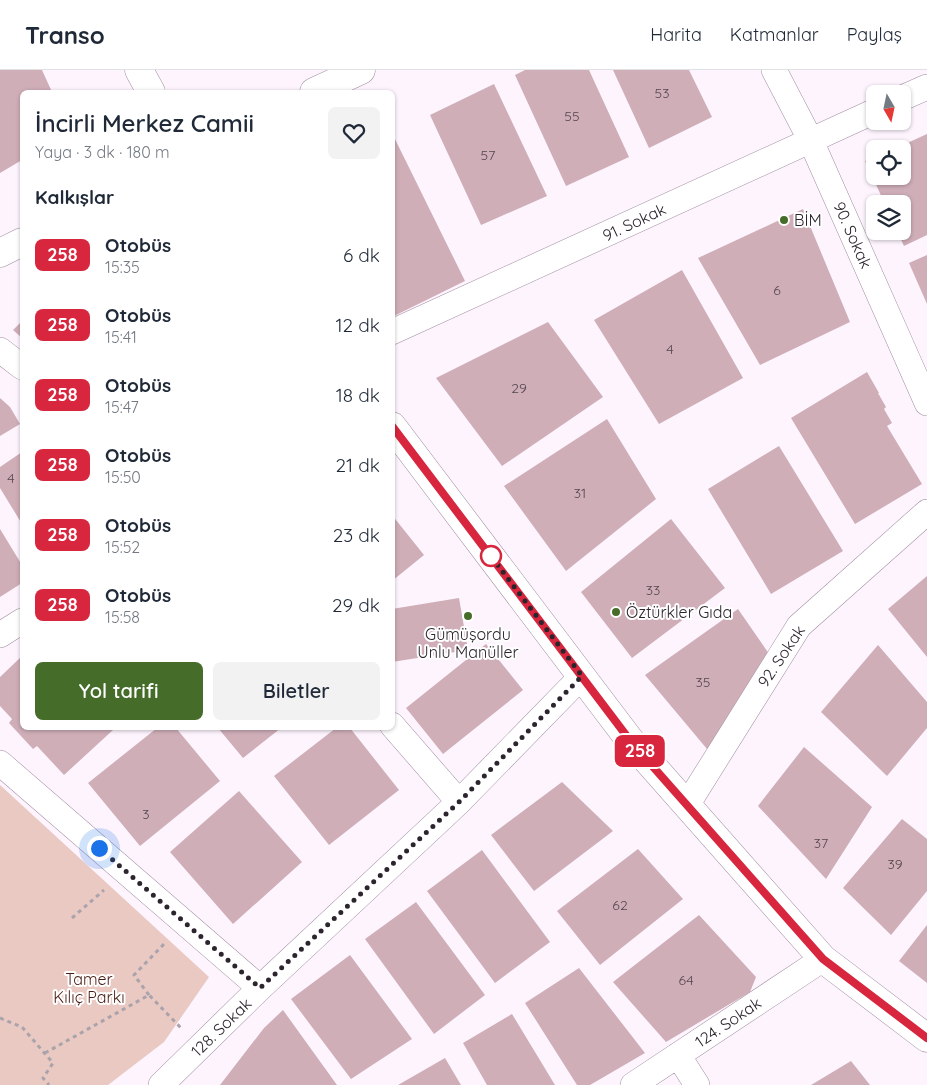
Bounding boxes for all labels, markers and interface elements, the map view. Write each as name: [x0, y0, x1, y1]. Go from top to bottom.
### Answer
text: Transo: [25, 20, 105, 50]
text: Harita: [650, 23, 702, 46]
text: Katmanlar: [730, 23, 819, 46]
text: Paylaş: [847, 23, 902, 46]
house number: 53: [655, 84, 669, 102]
north arrow: [866, 85, 911, 130]
map controls: [866, 85, 911, 240]
button: heart: [328, 107, 380, 159]
house number: 55: [564, 107, 580, 125]
text: İncirli Merkez Camii: [35, 108, 254, 138]
button: locate: [866, 140, 911, 185]
text: Yaya · 3 dk · 180 m: [35, 142, 170, 162]
house number: 57: [481, 146, 495, 164]
text: Kalkışlar: [35, 185, 114, 209]
button: layers: [866, 195, 911, 240]
street label: 90. Sokak: [829, 198, 877, 272]
street label: 91. Sokak: [599, 199, 669, 245]
place label: BİM: [794, 210, 822, 230]
marker: BİM: [778, 214, 790, 226]
text: Otobüs: [105, 233, 171, 257]
text: 258: [47, 243, 78, 266]
text: 6 dk: [343, 243, 380, 267]
text: 15:35: [105, 257, 140, 277]
house number: 6: [773, 281, 781, 299]
text: Otobüs: [105, 303, 171, 327]
text: 258: [47, 313, 78, 336]
text: 12 dk: [336, 313, 380, 337]
text: 15:41: [105, 327, 137, 347]
house number: 4: [666, 340, 674, 358]
text: Otobüs: [105, 373, 171, 397]
house number: 29: [511, 379, 527, 397]
text: 258: [47, 383, 78, 406]
text: 18 dk: [336, 383, 380, 407]
text: 15:47: [105, 397, 139, 417]
text: Otobüs: [105, 443, 171, 467]
text: 258: [47, 453, 78, 476]
text: 21 dk: [336, 453, 380, 477]
text: 15:50: [105, 467, 141, 487]
house number: 4: [7, 469, 15, 487]
house number: 31: [574, 484, 586, 502]
text: Otobüs: [105, 513, 171, 537]
text: 258: [47, 523, 78, 546]
text: 23 dk: [333, 523, 380, 547]
text: 15:52: [105, 537, 140, 557]
unlabelled marker: [480, 545, 502, 567]
house number: 33: [646, 581, 660, 599]
text: Otobüs: [105, 583, 171, 607]
text: 258: [47, 593, 78, 616]
text: 29 dk: [332, 593, 380, 617]
place label: Öztürkler Gıda: [626, 602, 732, 622]
marker: Öztürkler Gıda: [610, 606, 622, 618]
text: 15:58: [105, 607, 140, 627]
marker: Gümüşordu Unlu Manüller: [462, 610, 474, 622]
street label: 92. Sokak: [753, 621, 809, 691]
place label: Gümüşordu Unlu Manüller: [417, 624, 519, 662]
button: Yol tarifi: [35, 662, 203, 720]
button: Biletler: [213, 662, 380, 720]
house number: 35: [696, 673, 710, 691]
line badge: 258: [611, 735, 669, 767]
text: 258: [625, 739, 655, 762]
house number: 3: [142, 805, 150, 823]
house number: 37: [814, 834, 828, 852]
your location: [87, 836, 112, 861]
house number: 39: [887, 855, 903, 873]
house number: 62: [612, 896, 628, 914]
park label: Tamer Kılıç Parkı: [53, 969, 125, 1007]
house number: 64: [678, 971, 694, 989]
street label: 128. Sokak: [187, 993, 255, 1061]
street label: 124. Sokak: [691, 993, 765, 1051]

